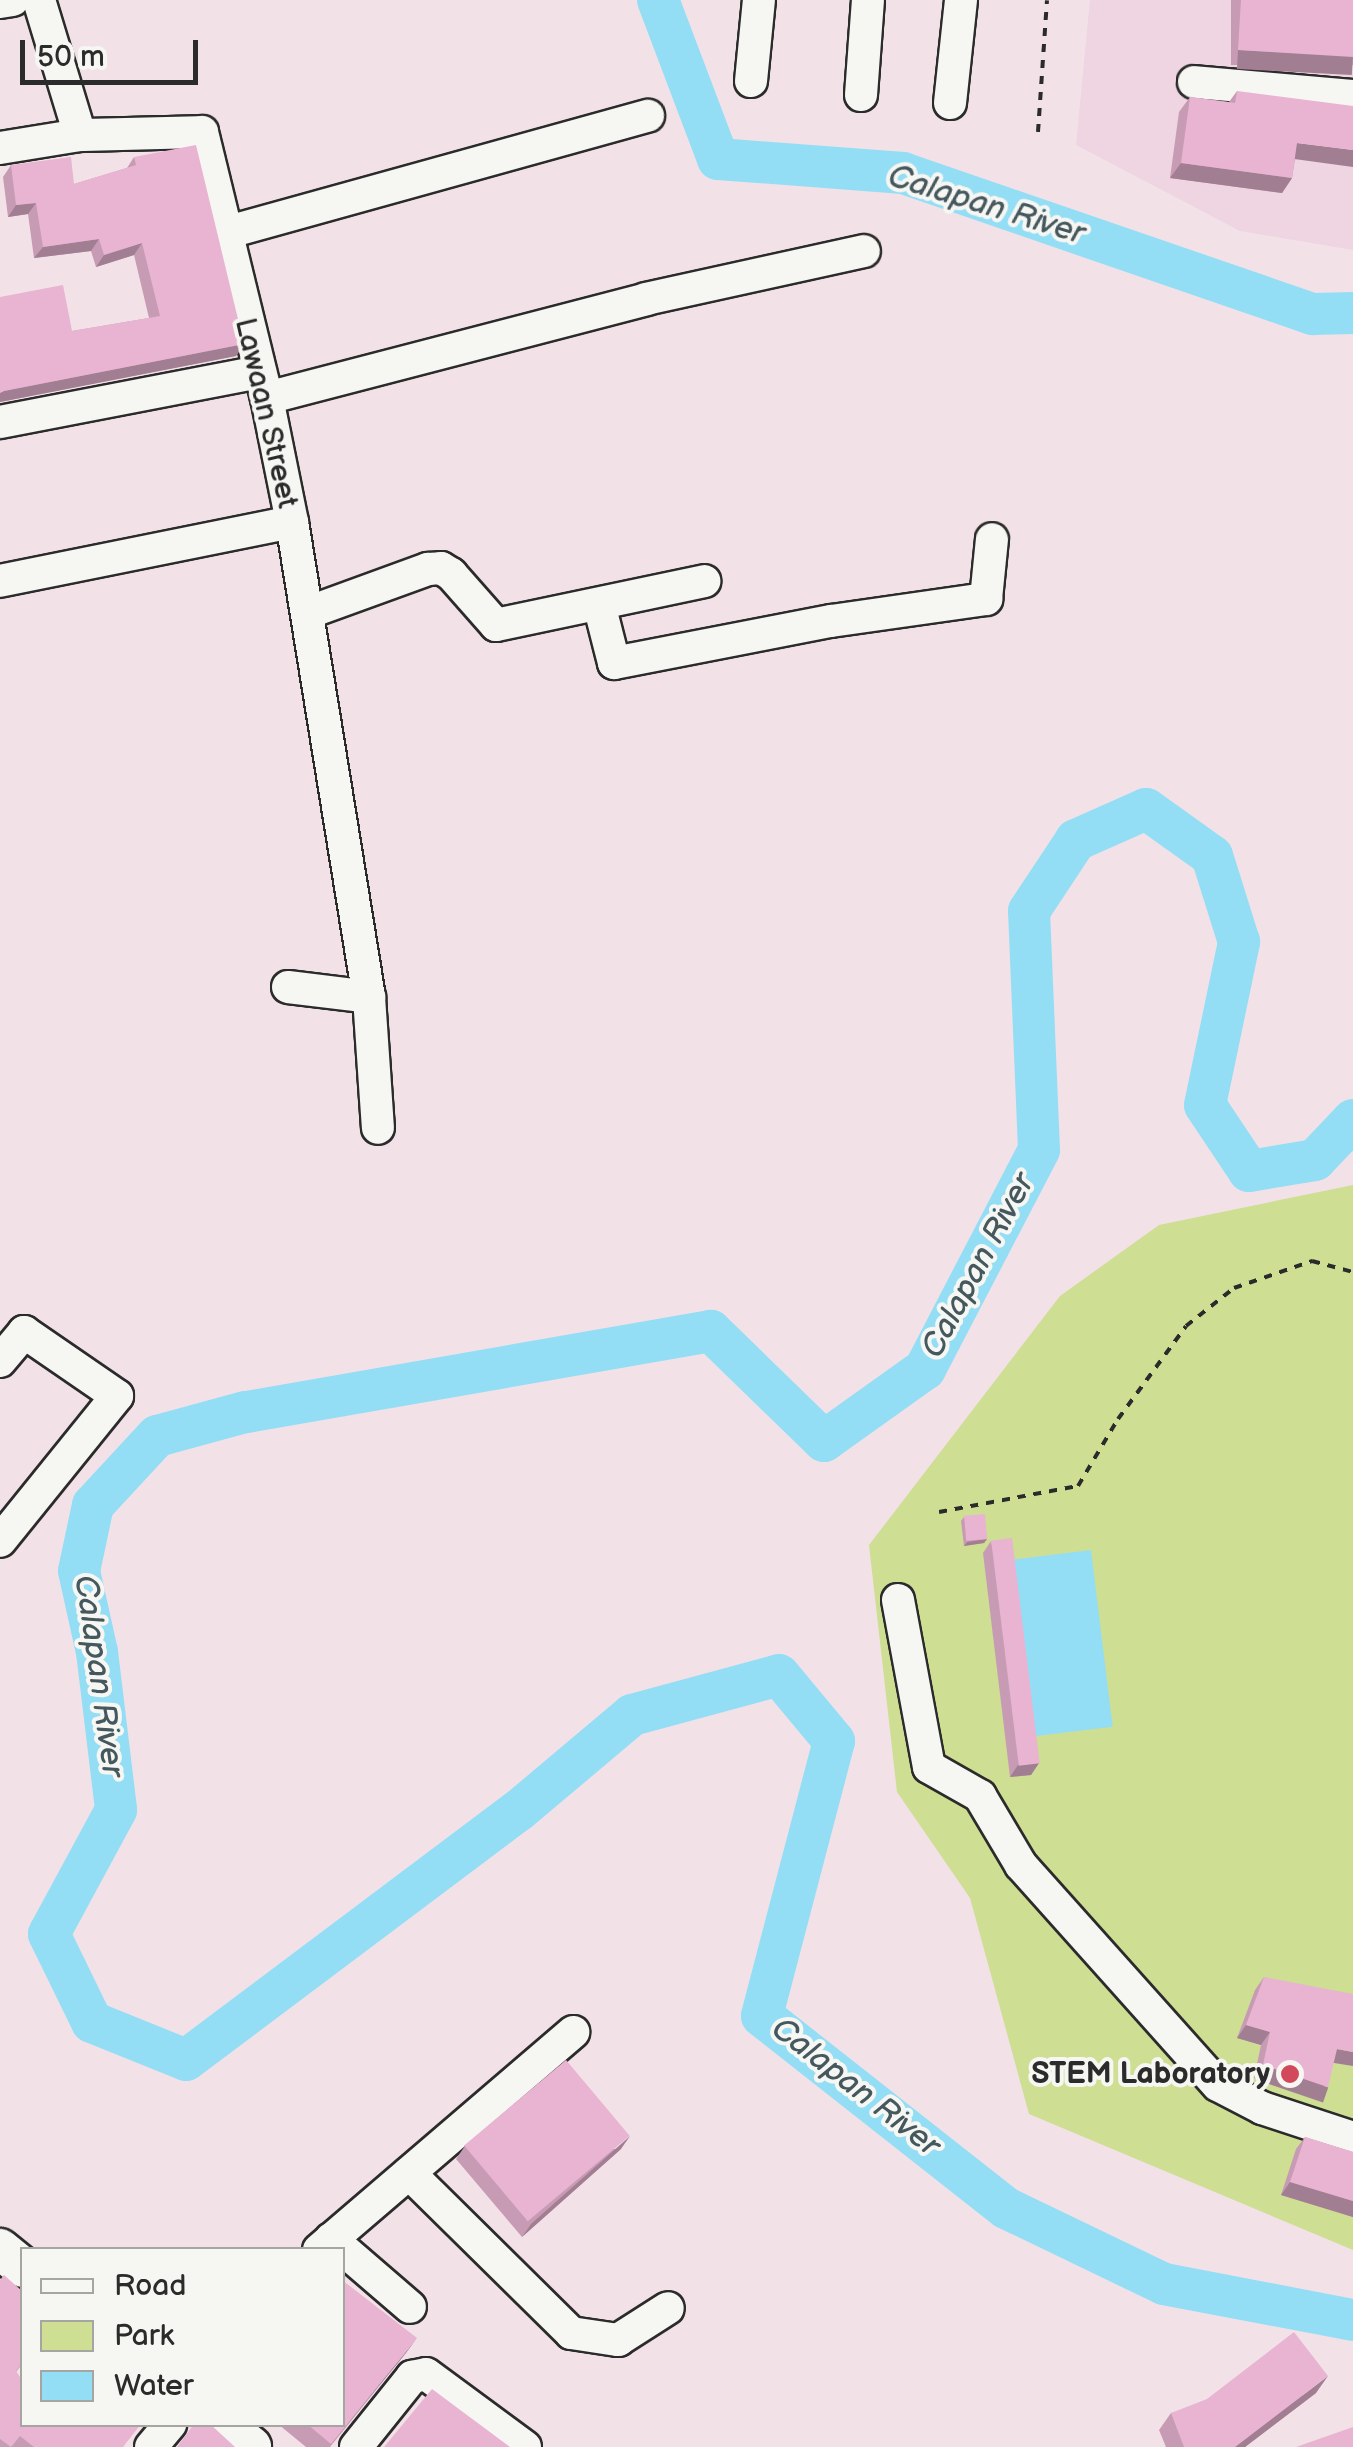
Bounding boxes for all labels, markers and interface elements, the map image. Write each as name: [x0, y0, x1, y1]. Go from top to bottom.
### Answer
scale bar: [25, 20, 202, 82]
text: 50 m: [37, 39, 105, 75]
water label: Calapan River: [883, 158, 1089, 254]
street label: Lawaan Street: [227, 314, 305, 512]
water label: Calapan River: [914, 1167, 1044, 1365]
water label: Calapan River: [65, 1573, 131, 1779]
water label: Calapan River: [763, 2010, 947, 2166]
place label: STEM Laboratory: [1031, 2056, 1270, 2092]
marker: STEM Laboratory: [1279, 2063, 1301, 2085]
legend: [20, 2247, 345, 2427]
text: Road: [114, 2268, 187, 2304]
text: Park: [114, 2318, 174, 2354]
text: Water: [114, 2368, 194, 2404]

